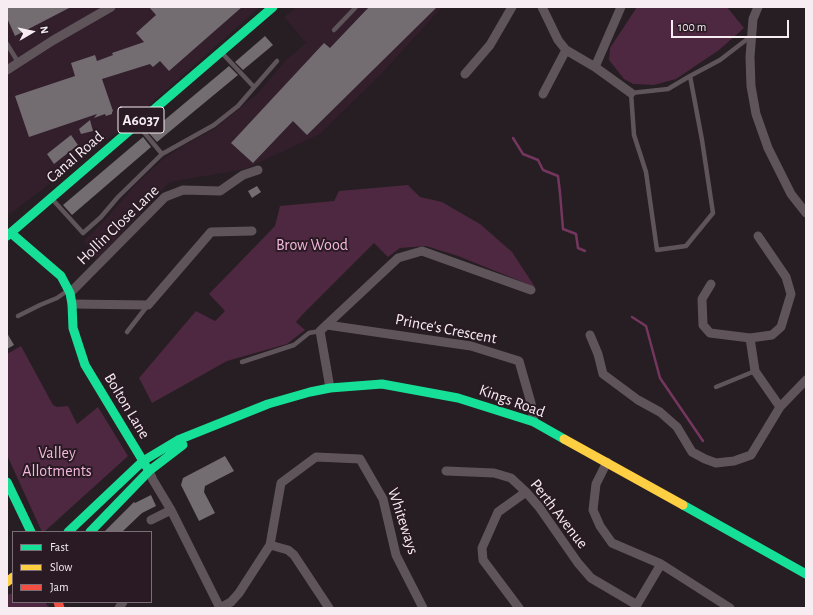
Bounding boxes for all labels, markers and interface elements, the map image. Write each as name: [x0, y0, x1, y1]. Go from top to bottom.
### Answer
north arrow: [12, 12, 52, 52]
scale bar: [673, 12, 791, 38]
text: 100 m: [678, 21, 706, 33]
text: N: [38, 25, 50, 35]
road number: A6037: [118, 107, 164, 133]
street label: Canal Road: [42, 127, 108, 187]
street label: Hollin Close Lane: [73, 181, 163, 269]
park label: Brow Wood: [276, 235, 348, 255]
street label: Prince's Crescent: [394, 310, 498, 348]
street label: Bolton Lane: [100, 370, 154, 442]
street label: Kings Road: [476, 380, 548, 422]
park label: Valley Allotments: [22, 443, 92, 481]
street label: Perth Avenue: [526, 475, 592, 553]
street label: Whiteways: [383, 485, 423, 557]
legend: [12, 531, 152, 603]
text: Fast: [50, 541, 69, 553]
text: Slow: [50, 561, 72, 573]
text: Jam: [50, 581, 69, 593]

